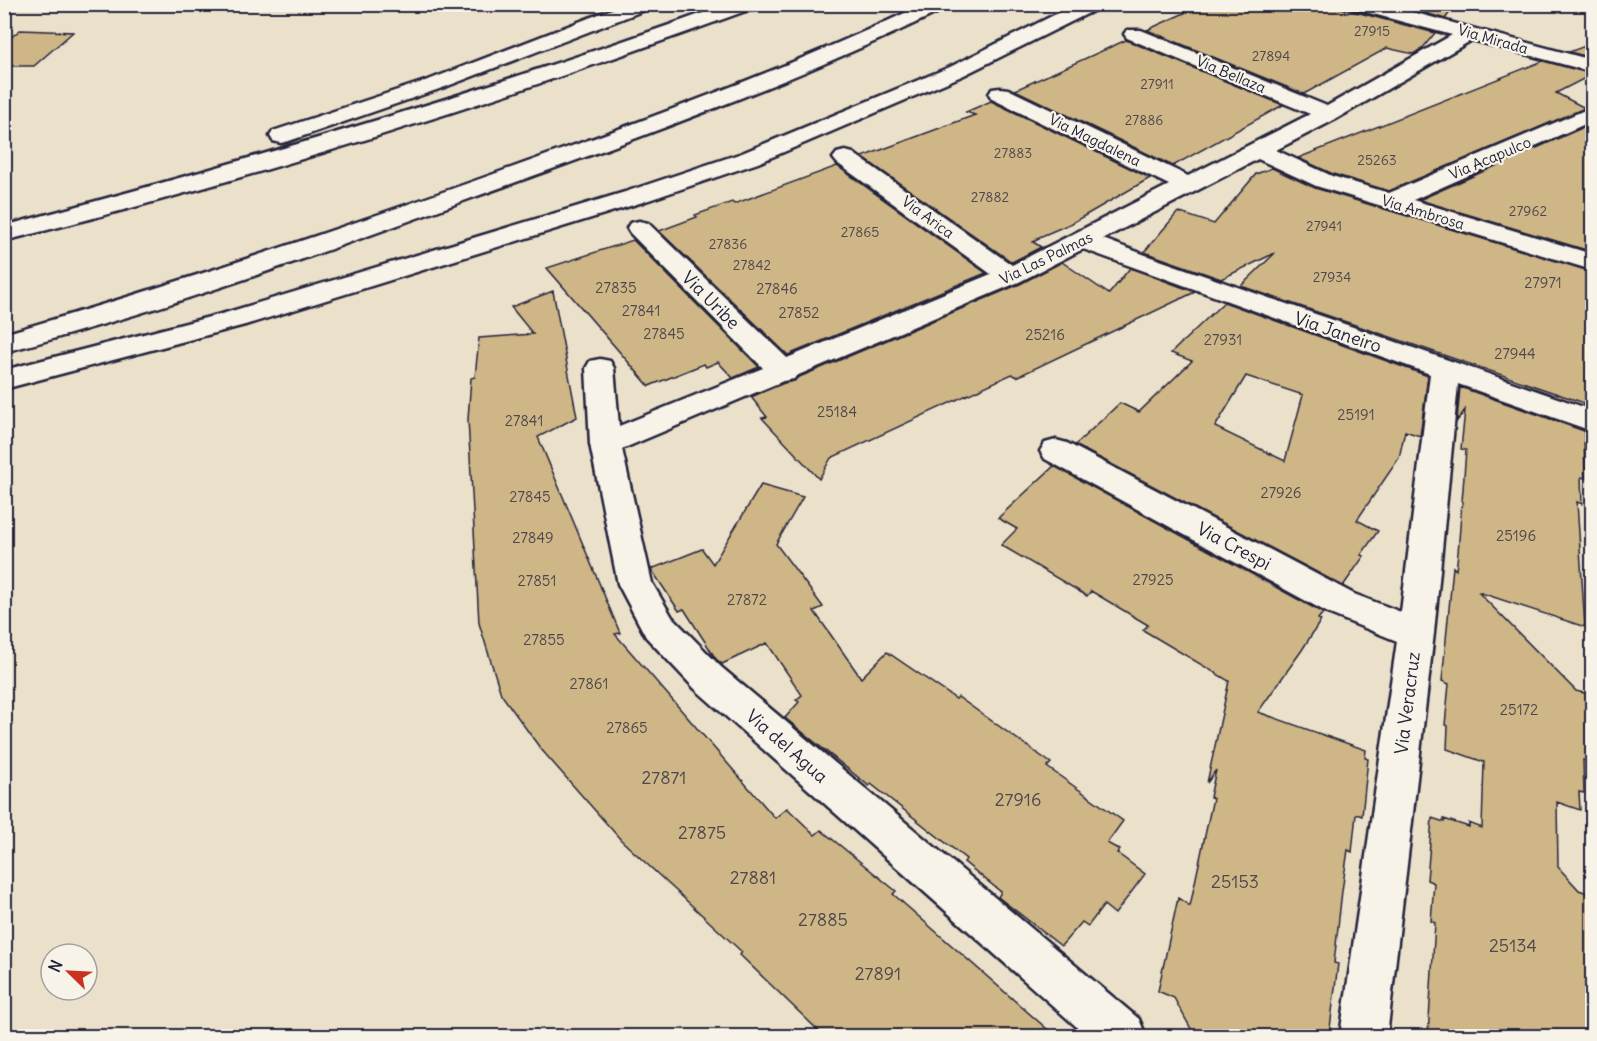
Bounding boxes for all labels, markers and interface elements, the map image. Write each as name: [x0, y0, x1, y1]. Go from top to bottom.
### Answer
street label: Via Mirada: [1456, 20, 1531, 58]
house number: 27915: [1354, 22, 1390, 40]
house number: 27894: [1252, 47, 1290, 65]
street label: Via Bellaza: [1193, 51, 1269, 97]
house number: 27911: [1140, 75, 1174, 93]
street label: Via Magdalena: [1046, 110, 1144, 171]
house number: 27886: [1125, 111, 1163, 129]
street label: Via Acapulco: [1446, 132, 1534, 184]
house number: 27883: [994, 144, 1032, 162]
house number: 25263: [1357, 151, 1397, 169]
house number: 27882: [971, 188, 1009, 206]
street label: Via Ambrosa: [1379, 190, 1467, 234]
street label: Via Arica: [898, 192, 958, 243]
house number: 27962: [1509, 202, 1547, 220]
house number: 27941: [1306, 217, 1342, 235]
house number: 27865: [841, 223, 879, 241]
street label: Via Las Palmas: [996, 227, 1096, 289]
house number: 27836: [709, 235, 747, 253]
house number: 27842: [733, 256, 772, 274]
street label: Via Uribe: [677, 266, 745, 334]
house number: 27934: [1313, 268, 1351, 286]
house number: 27971: [1524, 273, 1562, 292]
house number: 27835: [595, 278, 637, 297]
house number: 27846: [756, 279, 798, 298]
house number: 27841: [622, 301, 660, 320]
house number: 27852: [778, 303, 820, 322]
street label: Via Janeiro: [1291, 306, 1385, 358]
house number: 27845: [643, 324, 685, 343]
house number: 25216: [1025, 325, 1065, 344]
house number: 27931: [1204, 330, 1242, 349]
house number: 27944: [1494, 344, 1536, 363]
house number: 25184: [817, 402, 857, 421]
house number: 25191: [1337, 405, 1375, 424]
house number: 27841: [505, 411, 543, 430]
house number: 27926: [1260, 483, 1302, 502]
house number: 27845: [509, 487, 551, 506]
street label: Via Crespi: [1193, 517, 1275, 575]
house number: 25196: [1496, 526, 1536, 545]
house number: 27849: [512, 528, 554, 547]
house number: 27925: [1132, 570, 1174, 589]
house number: 27851: [518, 571, 556, 590]
house number: 27872: [727, 590, 767, 609]
house number: 27855: [523, 630, 565, 649]
street label: Via Veracruz: [1389, 650, 1425, 756]
house number: 27861: [570, 674, 608, 693]
house number: 25172: [1500, 700, 1538, 719]
street label: Via del Agua: [741, 704, 833, 788]
house number: 27865: [606, 718, 648, 737]
house number: 27871: [641, 766, 687, 789]
house number: 27916: [995, 788, 1041, 811]
house number: 27875: [678, 821, 726, 844]
house number: 27881: [730, 866, 776, 889]
house number: 25153: [1211, 870, 1259, 893]
house number: 27885: [798, 908, 848, 931]
house number: 25134: [1489, 934, 1537, 957]
north arrow: [39, 942, 99, 1002]
text: N: [44, 957, 67, 975]
house number: 27891: [855, 962, 901, 985]

